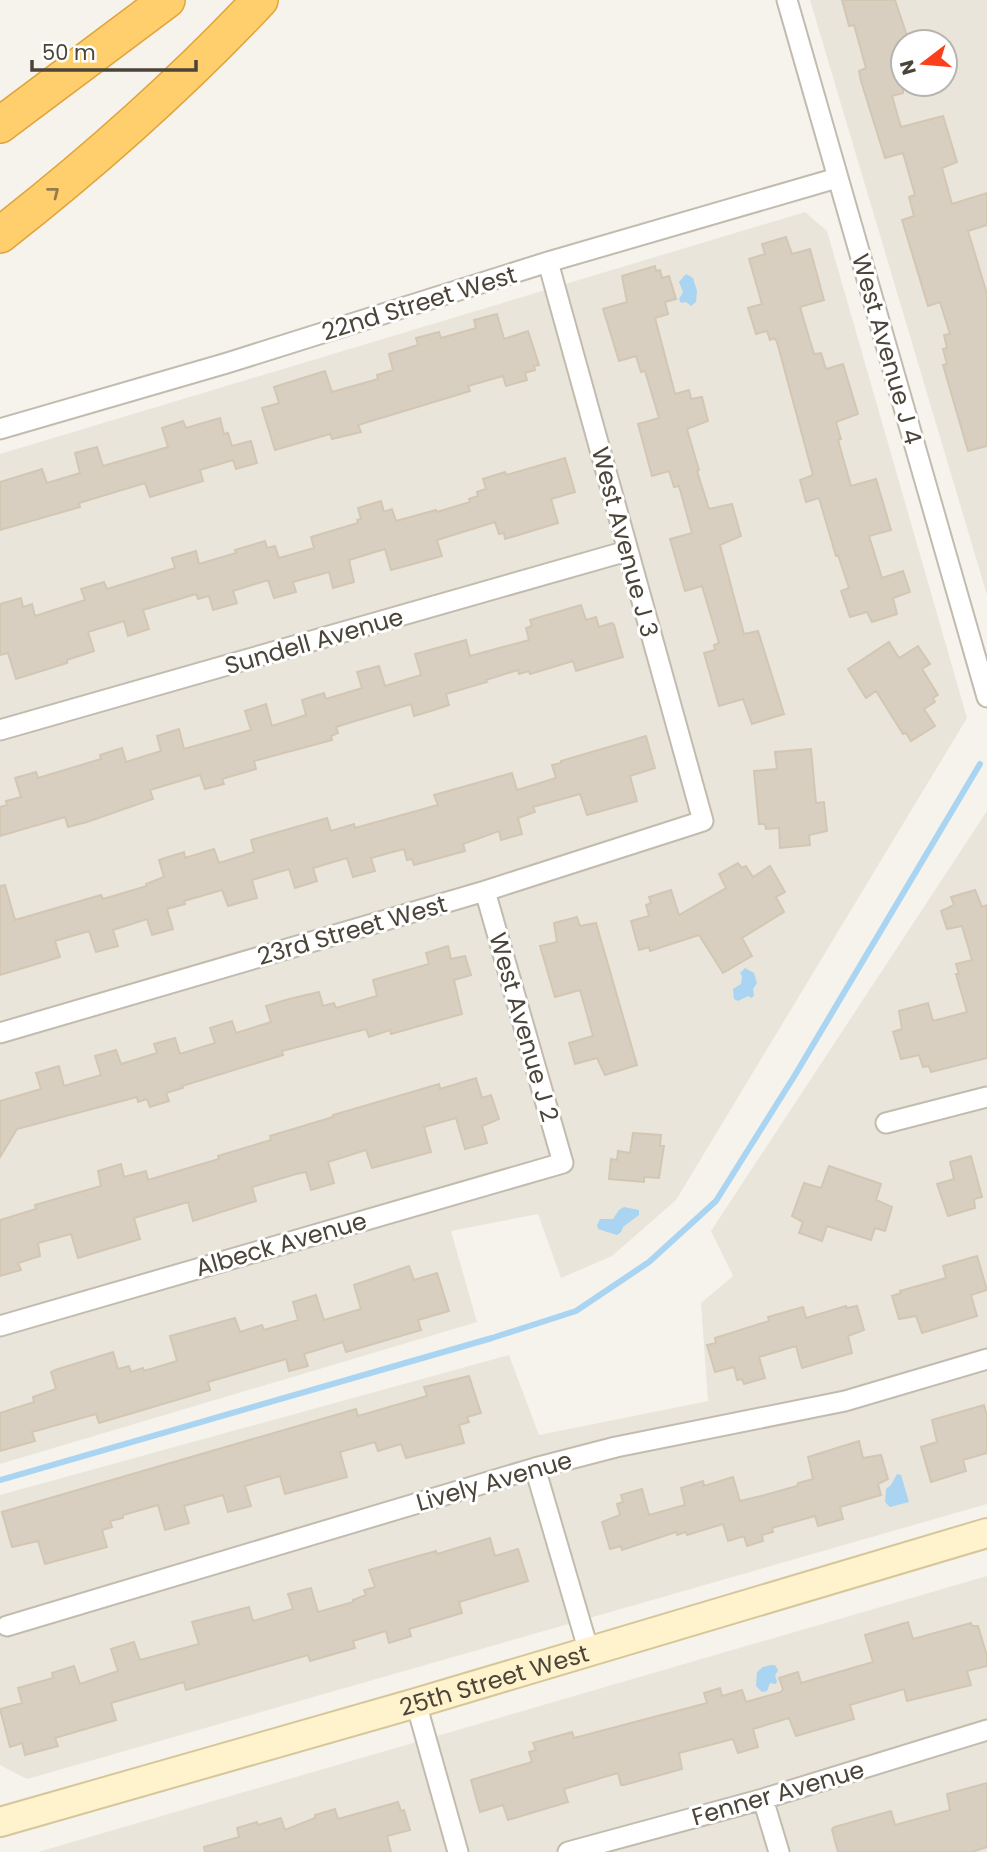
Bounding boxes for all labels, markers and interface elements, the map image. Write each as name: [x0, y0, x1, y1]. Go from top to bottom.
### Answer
scale bar: [32, 28, 196, 72]
north arrow: [889, 28, 959, 98]
text: 50 m: [42, 38, 96, 67]
text: N: [893, 57, 923, 78]
one-way arrow: [46, 188, 58, 201]
street label: West Avenue J 4: [844, 250, 930, 448]
street label: 22nd Street West: [318, 258, 520, 348]
street label: West Avenue J 3: [584, 443, 666, 641]
street label: Sundell Avenue: [221, 600, 407, 682]
street label: 23rd Street West: [253, 887, 451, 973]
street label: West Avenue J 2: [481, 929, 567, 1125]
street label: Albeck Avenue: [192, 1204, 370, 1284]
street label: Lively Avenue: [412, 1443, 576, 1519]
street label: 25th Street West: [396, 1636, 592, 1723]
street label: Fenner Avenue: [688, 1753, 868, 1833]

